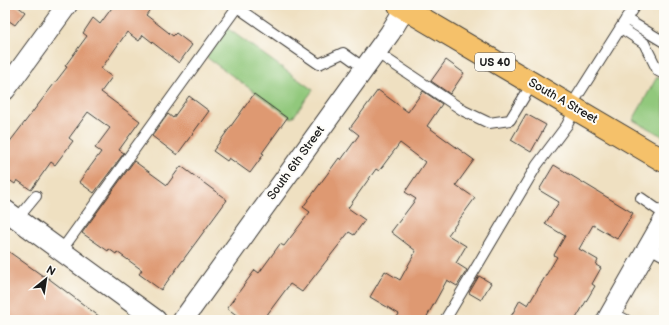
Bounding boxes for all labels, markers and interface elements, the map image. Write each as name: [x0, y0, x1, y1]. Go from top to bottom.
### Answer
road number: US 40: [475, 53, 515, 71]
street label: South A Street: [526, 75, 601, 127]
street label: South 6th Street: [264, 123, 328, 203]
north arrow: [26, 259, 66, 299]
text: N: [44, 263, 58, 278]

